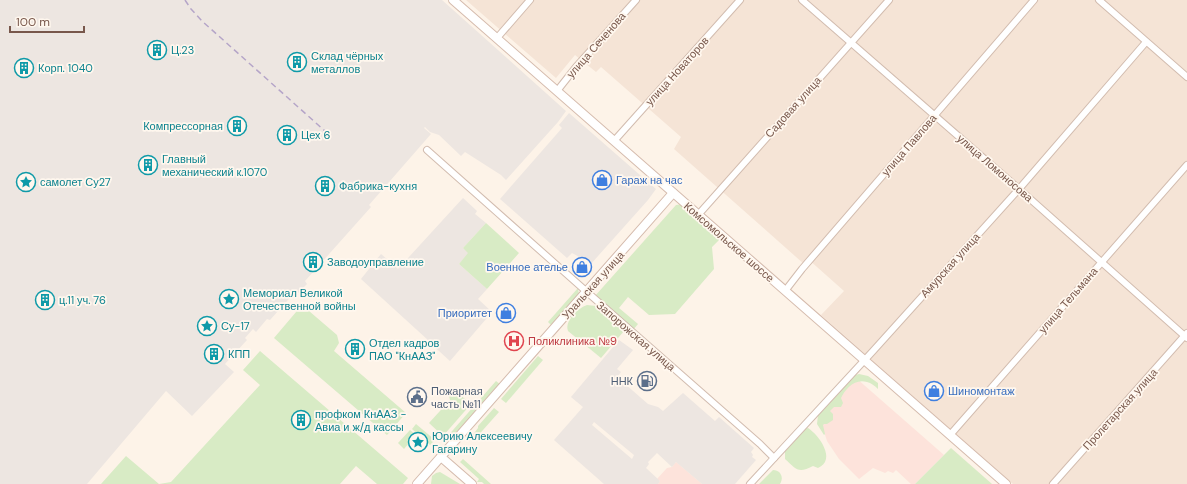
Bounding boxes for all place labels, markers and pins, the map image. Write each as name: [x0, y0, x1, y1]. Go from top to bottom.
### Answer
building icon: Ц.23: [146, 39, 168, 61]
place label: Ц.23: [171, 43, 194, 57]
place label: Склад чёрных металлов: [311, 49, 384, 76]
building icon: Склад чёрных металлов: [286, 51, 308, 73]
building icon: Корп. 1040: [13, 57, 35, 79]
place label: Корп. 1040: [38, 61, 93, 75]
building icon: Компрессорная: [226, 115, 248, 137]
place label: Компрессорная: [143, 119, 223, 133]
building icon: Цех 6: [276, 124, 298, 146]
place label: Цех 6: [301, 128, 330, 142]
place label: Главный механический к.1070: [162, 152, 267, 179]
building icon: Главный механический к.1070: [137, 154, 159, 176]
shop icon: Гараж на час: [591, 169, 613, 191]
place icon: самолет Су27: [15, 171, 37, 193]
place label: Гараж на час: [616, 173, 683, 187]
place label: самолет Су27: [40, 175, 111, 189]
building icon: Фабрика-кухня: [314, 175, 336, 197]
place label: Фабрика-кухня: [339, 179, 417, 193]
building icon: Заводоуправление: [302, 251, 324, 273]
place label: Заводоуправление: [327, 255, 424, 269]
shop icon: Военное ателье: [571, 256, 593, 278]
place label: Военное ателье: [486, 260, 568, 274]
place label: Мемориал Великой Отечественной войны: [243, 286, 356, 313]
place icon: Мемориал Великой Отечественной войны: [218, 288, 240, 310]
building icon: ц.11 уч. 76: [34, 289, 56, 311]
place label: ц.11 уч. 76: [59, 293, 106, 307]
shop icon: Приоритет: [495, 302, 517, 324]
place label: Приоритет: [438, 306, 492, 320]
place icon: Су-17: [196, 315, 218, 337]
place label: Су-17: [221, 319, 250, 333]
hospital icon: Поликлиника №9: [503, 330, 525, 352]
place label: Поликлиника №9: [528, 334, 617, 348]
place label: Отдел кадров ПАО "КнААЗ": [369, 336, 440, 363]
building icon: Отдел кадров ПАО "КнААЗ": [344, 338, 366, 360]
building icon: КПП: [203, 343, 225, 365]
place label: КПП: [228, 347, 250, 361]
fuel station icon: ННК: [636, 370, 658, 392]
place label: ННК: [611, 374, 634, 388]
shop icon: Шиномонтаж: [923, 380, 945, 402]
place label: Пожарная часть №11: [431, 384, 483, 411]
place label: Шиномонтаж: [948, 384, 1015, 398]
public building icon: Пожарная часть №11: [406, 386, 428, 408]
place label: профком КнААЗ - Авиа и ж/д кассы: [315, 407, 406, 434]
building icon: профком КнААЗ - Авиа и ж/д кассы: [290, 409, 312, 431]
place label: Юрию Алексеевичу Гагарину: [432, 429, 533, 456]
place icon: Юрию Алексеевичу Гагарину: [407, 431, 429, 453]

